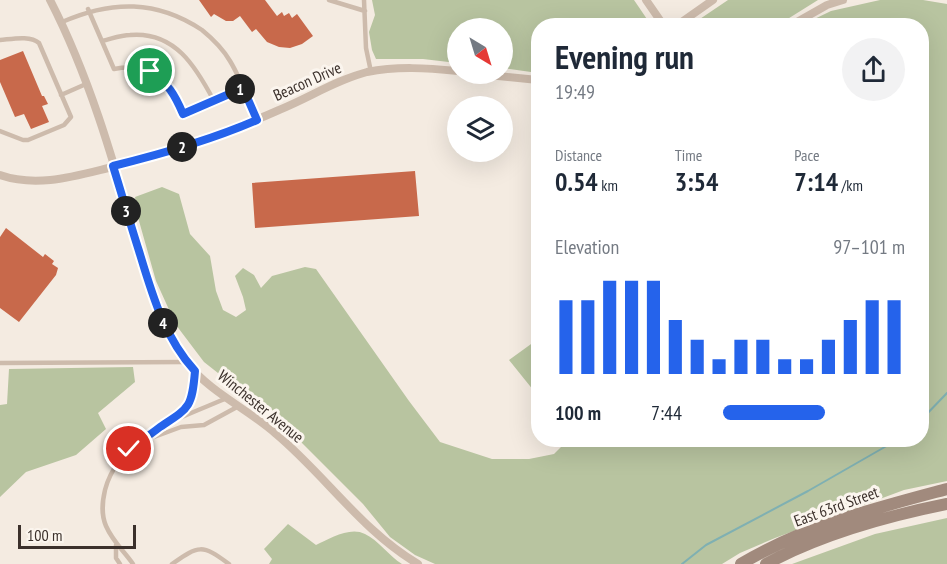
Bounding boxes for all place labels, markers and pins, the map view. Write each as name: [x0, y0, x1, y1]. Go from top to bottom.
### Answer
pin: [124, 45, 175, 96]
pin: 1: [225, 74, 255, 104]
pin: 2: [167, 132, 197, 162]
pin: 3: [111, 196, 141, 226]
pin: 4: [148, 308, 178, 338]
pin: [103, 423, 154, 474]

